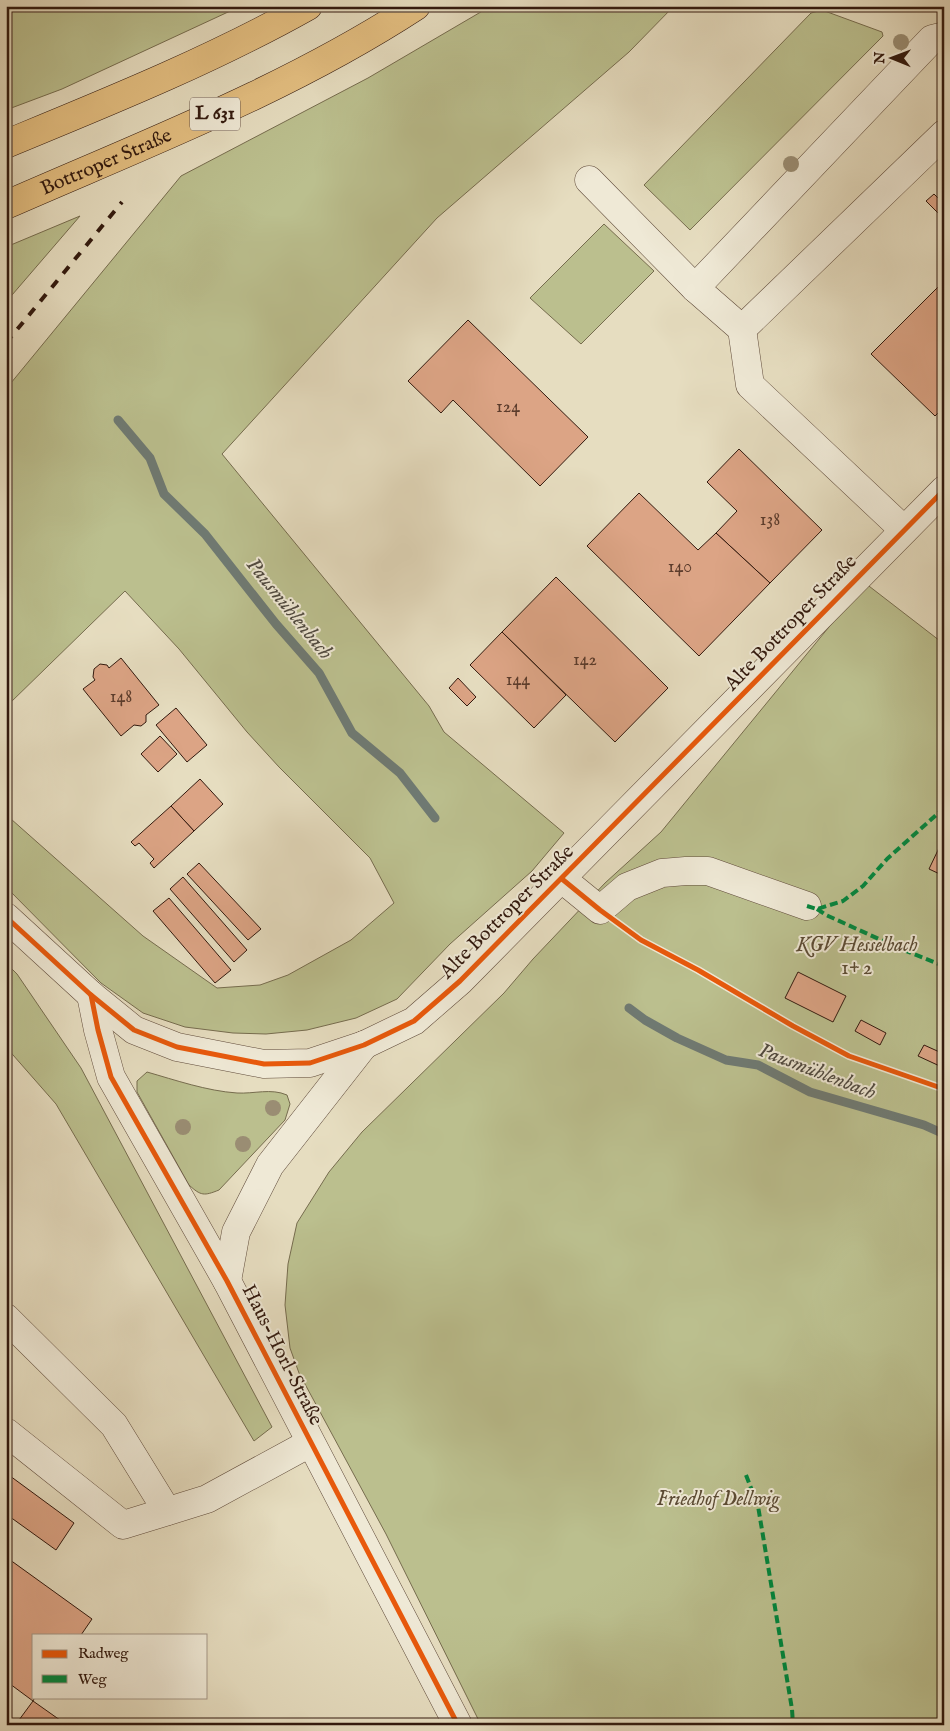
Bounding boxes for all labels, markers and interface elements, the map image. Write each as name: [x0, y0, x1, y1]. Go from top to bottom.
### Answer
north arrow: [868, 32, 918, 82]
text: N: [871, 52, 889, 65]
road number: L 631: [190, 98, 240, 130]
street label: Bottroper Straße: [37, 123, 175, 201]
house number: 124: [496, 396, 520, 419]
house number: 138: [760, 509, 780, 532]
street label: Alte Bottroper Straße: [719, 550, 862, 697]
water label: Pausmühlenbach: [240, 552, 338, 666]
house number: 140: [668, 556, 692, 579]
house number: 142: [573, 649, 597, 672]
house number: 144: [506, 669, 530, 692]
house number: 148: [110, 686, 132, 709]
street label: Alte Bottroper Straße: [434, 840, 579, 985]
park label: KGV Hesselbach 1+ 2: [795, 933, 918, 981]
water label: Pausmühlenbach: [754, 1037, 880, 1107]
street label: Haus-Horl-Straße: [236, 1280, 328, 1430]
park label: Friedhof Dellwig: [657, 1487, 781, 1513]
legend: [32, 1634, 208, 1698]
text: Radweg: [78, 1644, 129, 1663]
text: Weg: [78, 1670, 107, 1689]

